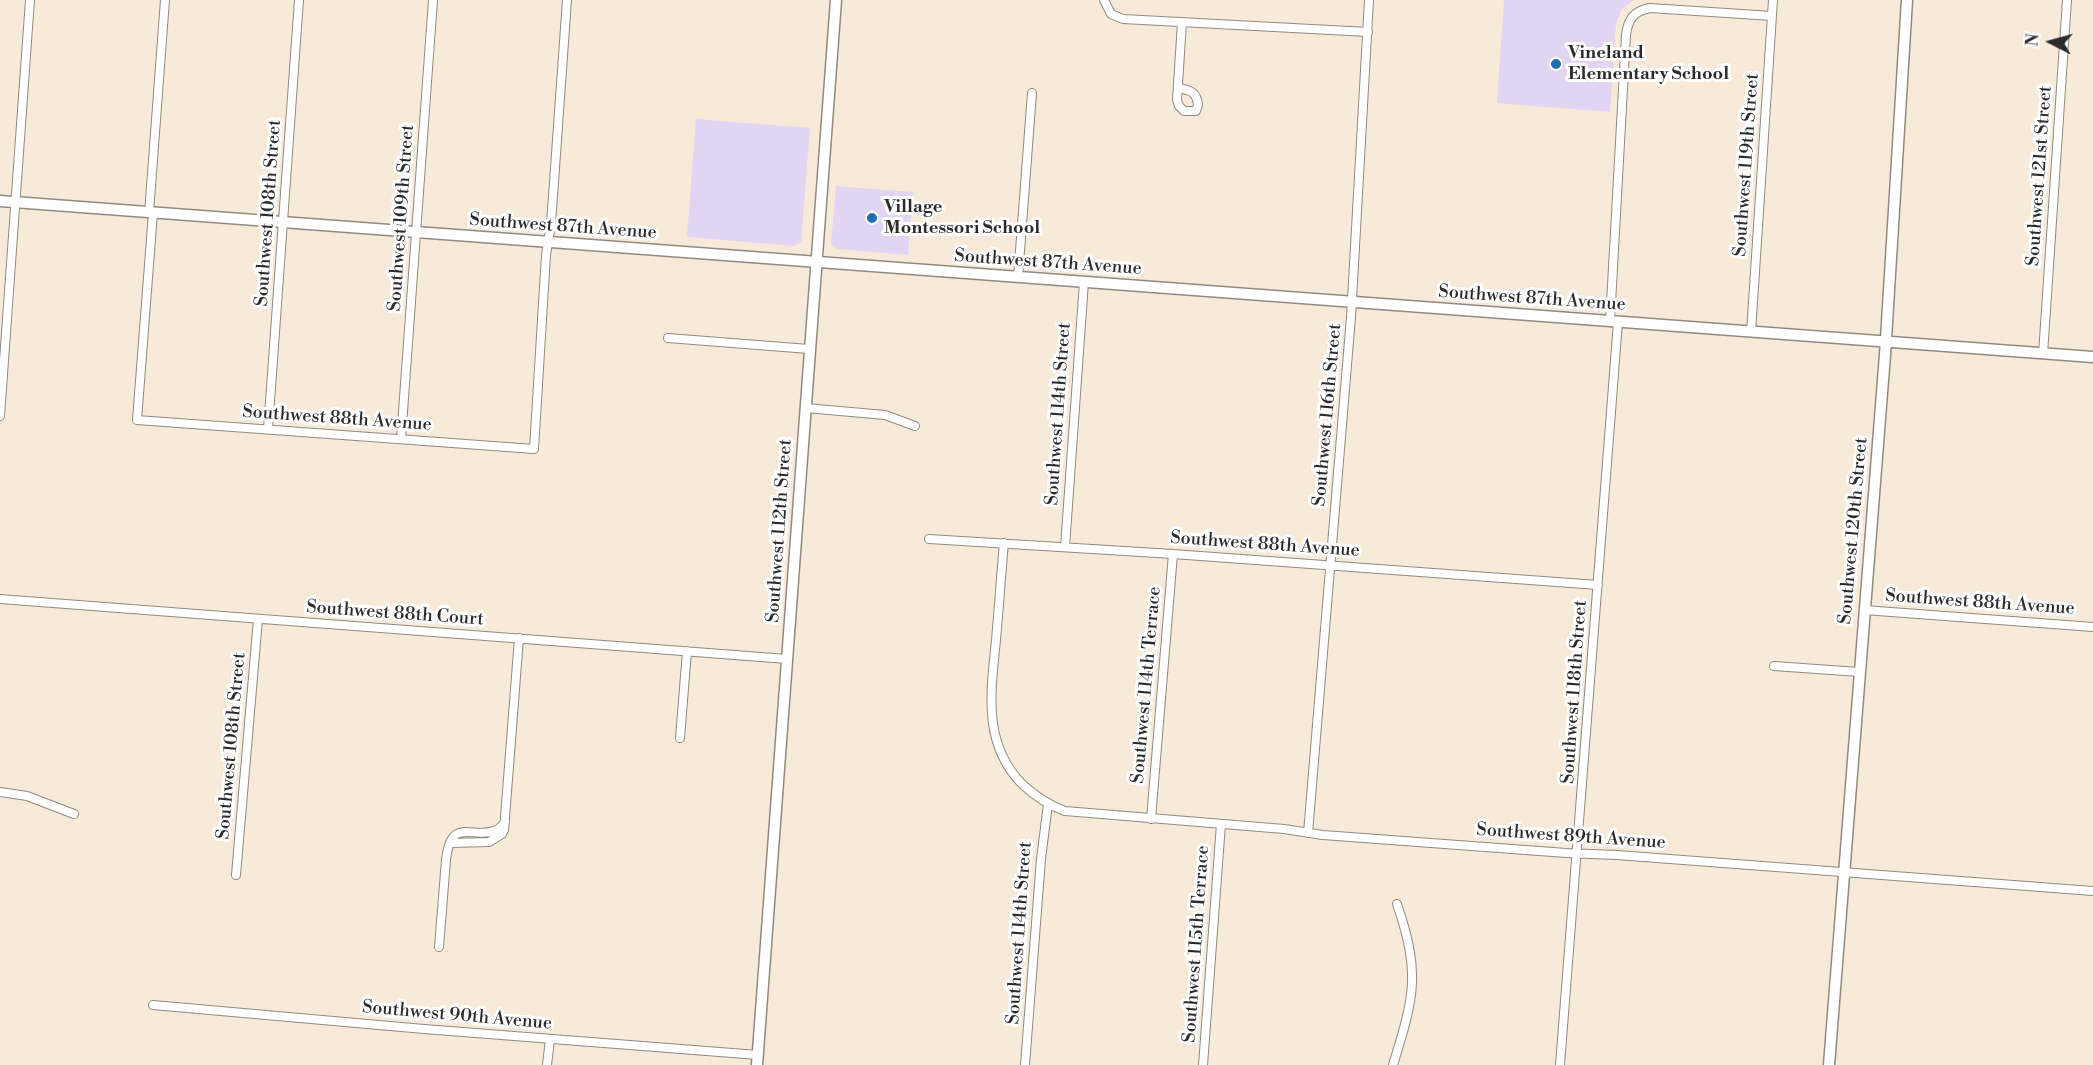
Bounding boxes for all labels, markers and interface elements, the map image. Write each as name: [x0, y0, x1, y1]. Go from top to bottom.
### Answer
north arrow: [2021, 12, 2081, 72]
text: N: [2022, 33, 2044, 47]
place label: Vineland Elementary School: [1568, 43, 1729, 86]
marker: Vineland Elementary School: [1549, 57, 1563, 71]
street label: Southwest 119th Street: [1730, 73, 1764, 257]
street label: Southwest 121st Street: [2023, 85, 2057, 267]
street label: Southwest 108th Street: [252, 119, 286, 307]
street label: Southwest 109th Street: [385, 124, 419, 312]
place label: Village Montessori School: [884, 197, 1040, 240]
street label: Southwest 87th Avenue: [469, 210, 657, 244]
marker: Village Montessori School: [865, 211, 879, 225]
street label: Southwest 87th Avenue: [954, 246, 1142, 280]
street label: Southwest 87th Avenue: [1438, 282, 1626, 316]
street label: Southwest 114th Street: [1042, 322, 1076, 506]
street label: Southwest 116th Street: [1309, 323, 1347, 507]
street label: Southwest 88th Avenue: [242, 402, 432, 436]
street label: Southwest 120th Street: [1835, 437, 1873, 625]
street label: Southwest 112th Street: [763, 438, 797, 624]
street label: Southwest 88th Avenue: [1170, 528, 1360, 562]
street label: Southwest 114th Terrace: [1128, 586, 1166, 784]
street label: Southwest 88th Avenue: [1885, 586, 2075, 620]
street label: Southwest 88th Court: [306, 597, 484, 631]
street label: Southwest 118th Street: [1558, 599, 1592, 785]
street label: Southwest 108th Street: [213, 652, 251, 840]
street label: Southwest 89th Avenue: [1476, 820, 1666, 854]
street label: Southwest 114th Street: [1003, 841, 1037, 1025]
street label: Southwest 115th Terrace: [1179, 845, 1215, 1043]
street label: Southwest 90th Avenue: [361, 997, 553, 1035]

